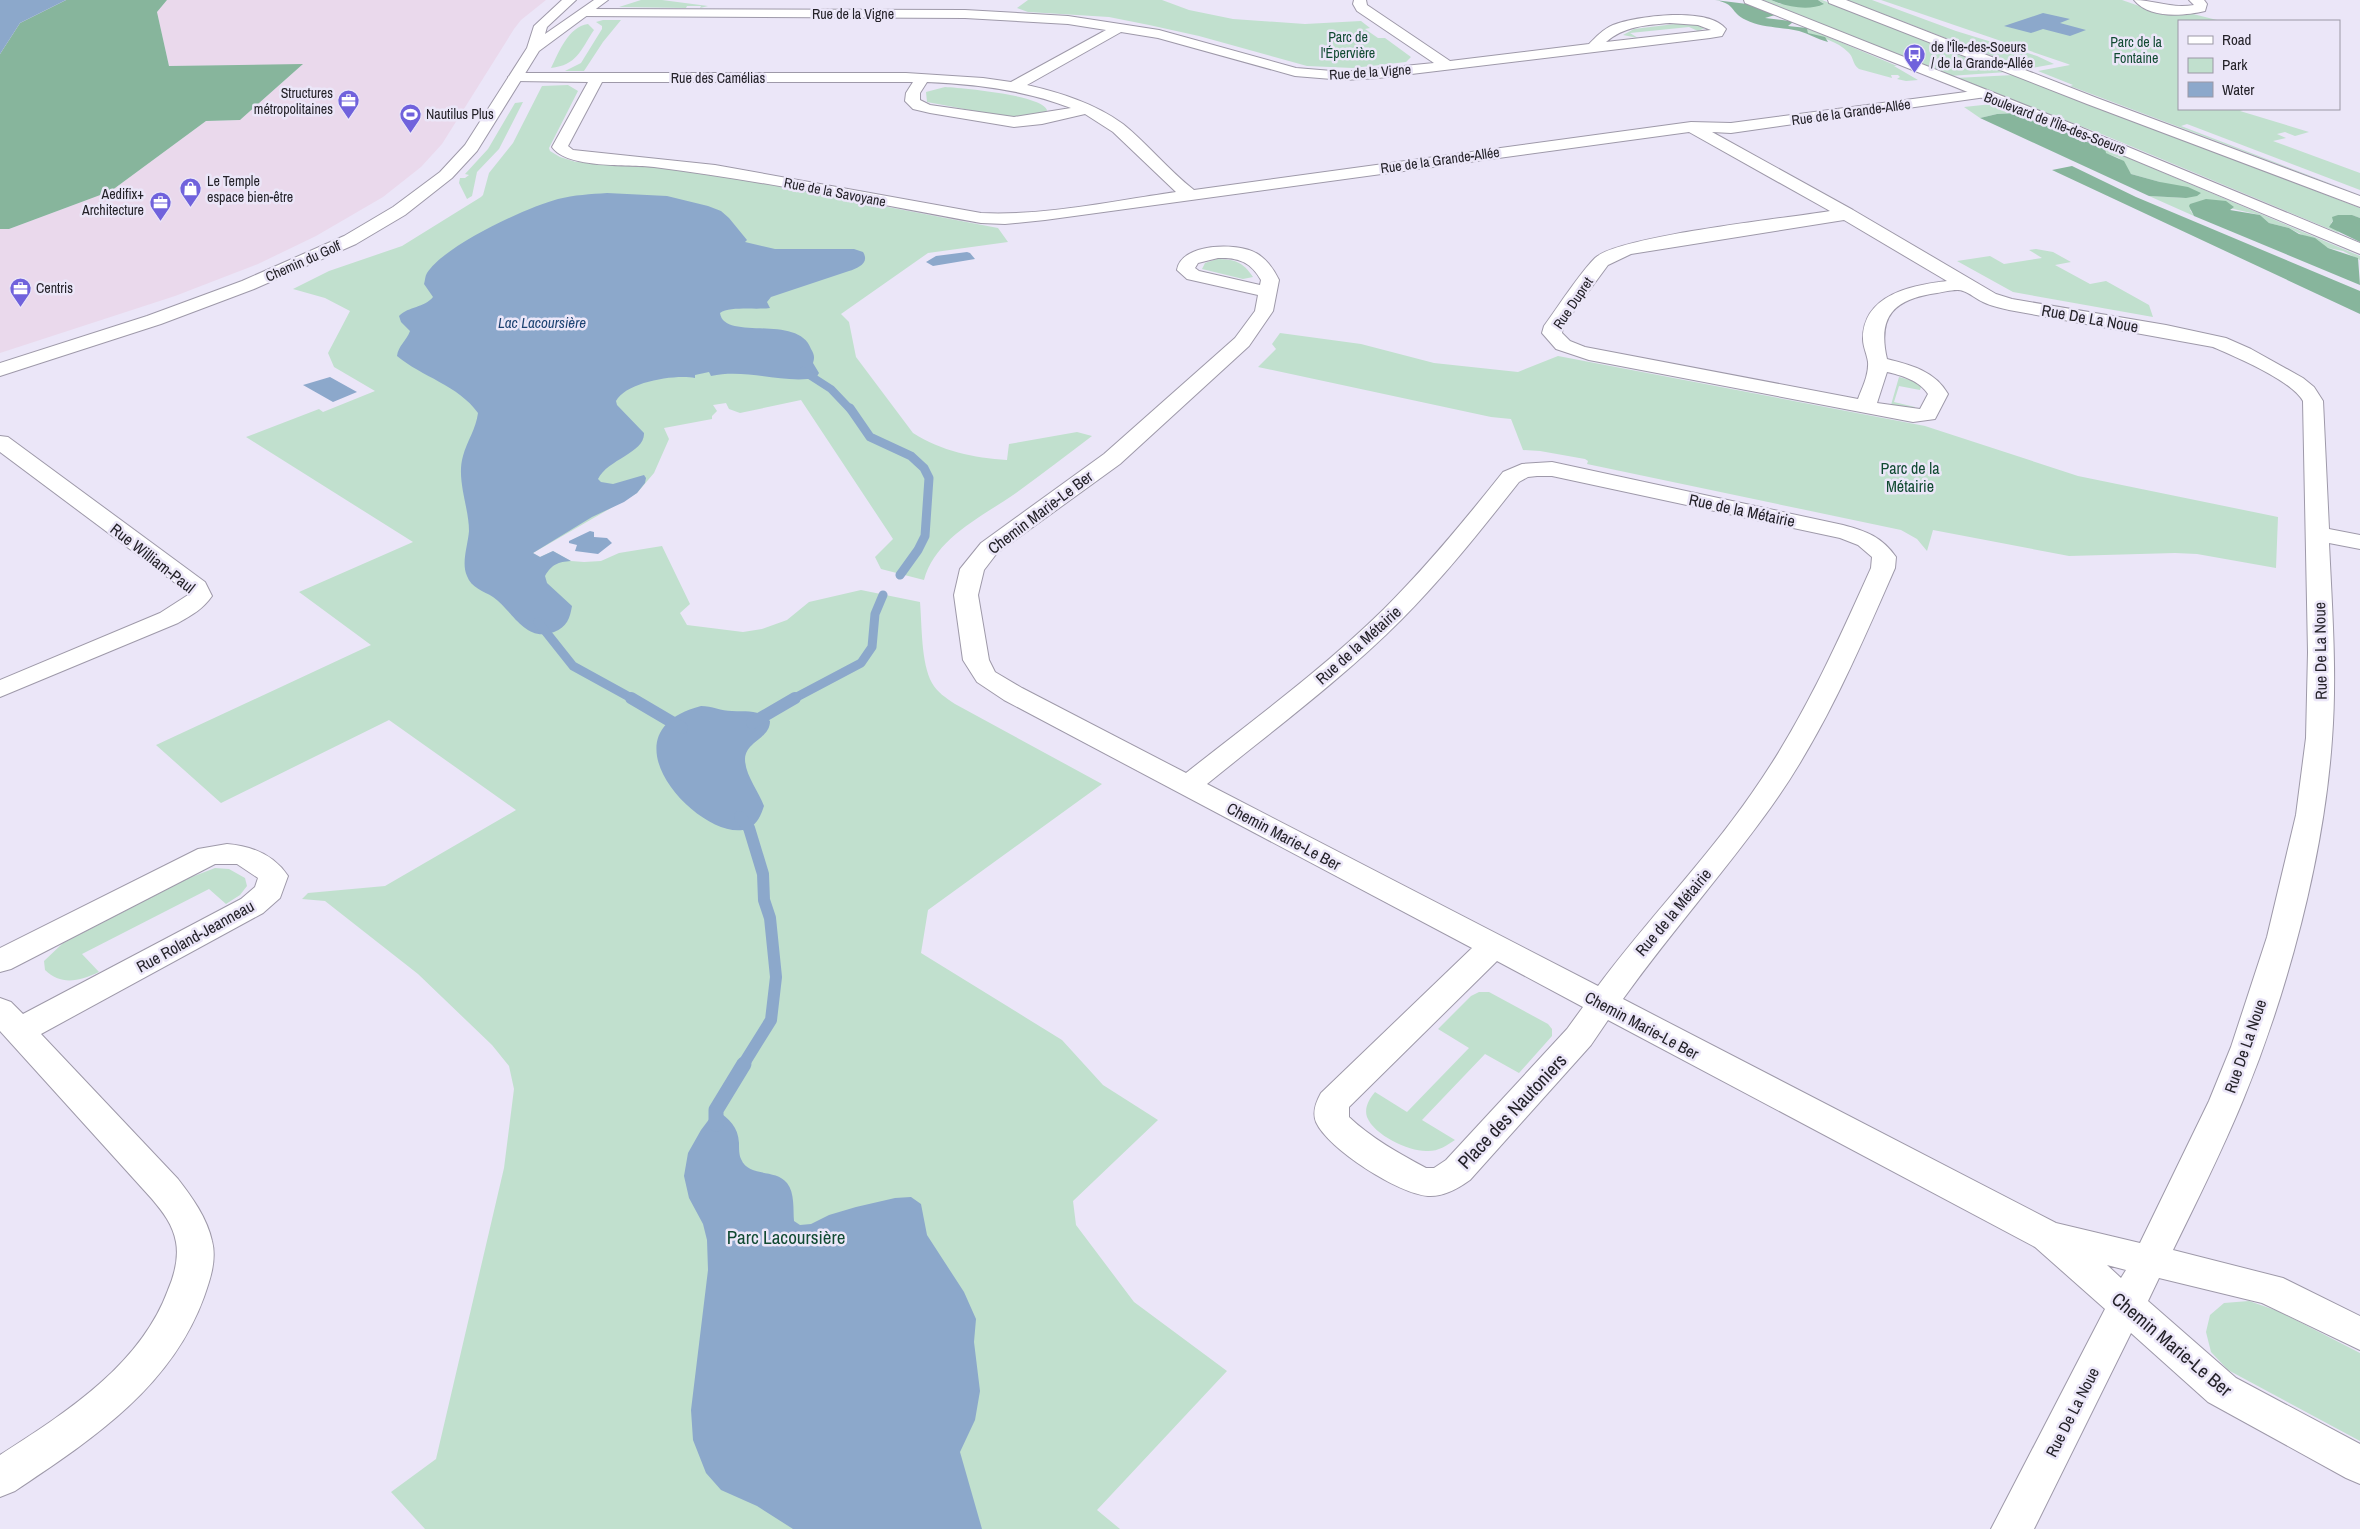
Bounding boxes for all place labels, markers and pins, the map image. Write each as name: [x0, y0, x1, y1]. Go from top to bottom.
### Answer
place label: de l'Île-des-Soeurs / de la Grande-Allée: [1931, 38, 2033, 72]
bus stop icon: de l'Île-des-Soeurs / de la Grande-Allée: [1903, 43, 1927, 74]
place label: Structures métropolitaines: [254, 84, 333, 118]
office icon: Structures métropolitaines: [337, 89, 361, 120]
sports icon: Nautilus Plus: [398, 102, 422, 133]
place label: Nautilus Plus: [426, 105, 494, 123]
place label: Le Temple espace bien-être: [207, 172, 293, 206]
shop icon: Le Temple espace bien-être: [179, 177, 203, 208]
place label: Aedifix+ Architecture: [81, 185, 144, 219]
office icon: Aedifix+ Architecture: [148, 190, 172, 221]
office icon: Centris: [8, 276, 32, 307]
place label: Centris: [36, 279, 73, 297]

